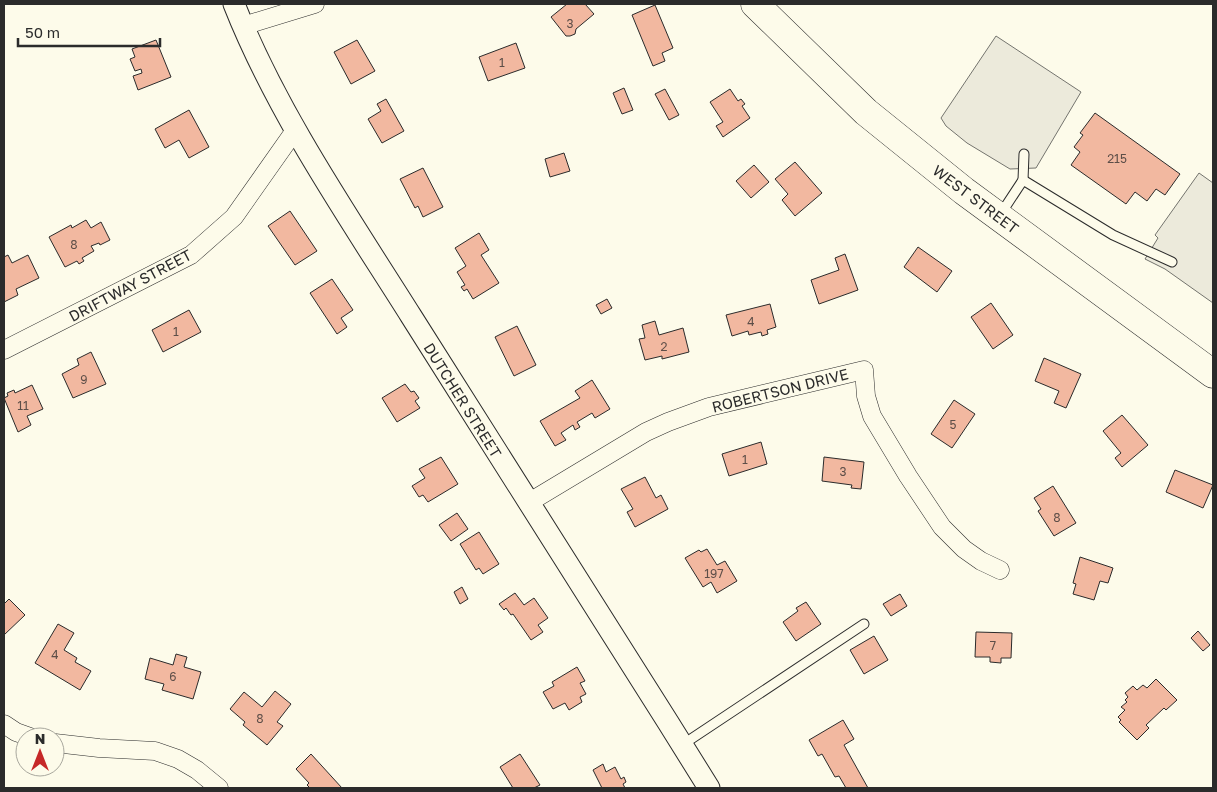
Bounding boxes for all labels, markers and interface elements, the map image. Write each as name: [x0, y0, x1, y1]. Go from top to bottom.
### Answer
scale bar: [18, 15, 160, 47]
house number: 3: [566, 16, 574, 31]
text: 50 m: [25, 23, 60, 41]
house number: 1: [499, 55, 505, 70]
house number: 215: [1107, 151, 1127, 166]
street label: WEST STREET: [930, 161, 1022, 237]
house number: 8: [70, 237, 78, 252]
street label: DRIFTWAY STREET: [66, 245, 194, 325]
house number: 4: [747, 314, 755, 329]
house number: 1: [173, 324, 179, 339]
street label: DUTCHER STREET: [420, 339, 506, 461]
house number: 2: [661, 339, 668, 354]
street label: ROBERTSON DRIVE: [710, 364, 850, 416]
house number: 9: [80, 372, 88, 387]
house number: 11: [17, 398, 29, 413]
house number: 5: [950, 417, 957, 432]
house number: 1: [742, 452, 748, 467]
house number: 3: [839, 464, 847, 479]
house number: 8: [1053, 510, 1061, 525]
house number: 197: [704, 566, 724, 581]
house number: 7: [990, 638, 996, 653]
house number: 4: [51, 647, 59, 662]
house number: 6: [169, 669, 177, 684]
house number: 8: [256, 711, 264, 726]
north arrow: [15, 727, 65, 777]
text: N: [35, 730, 45, 747]

